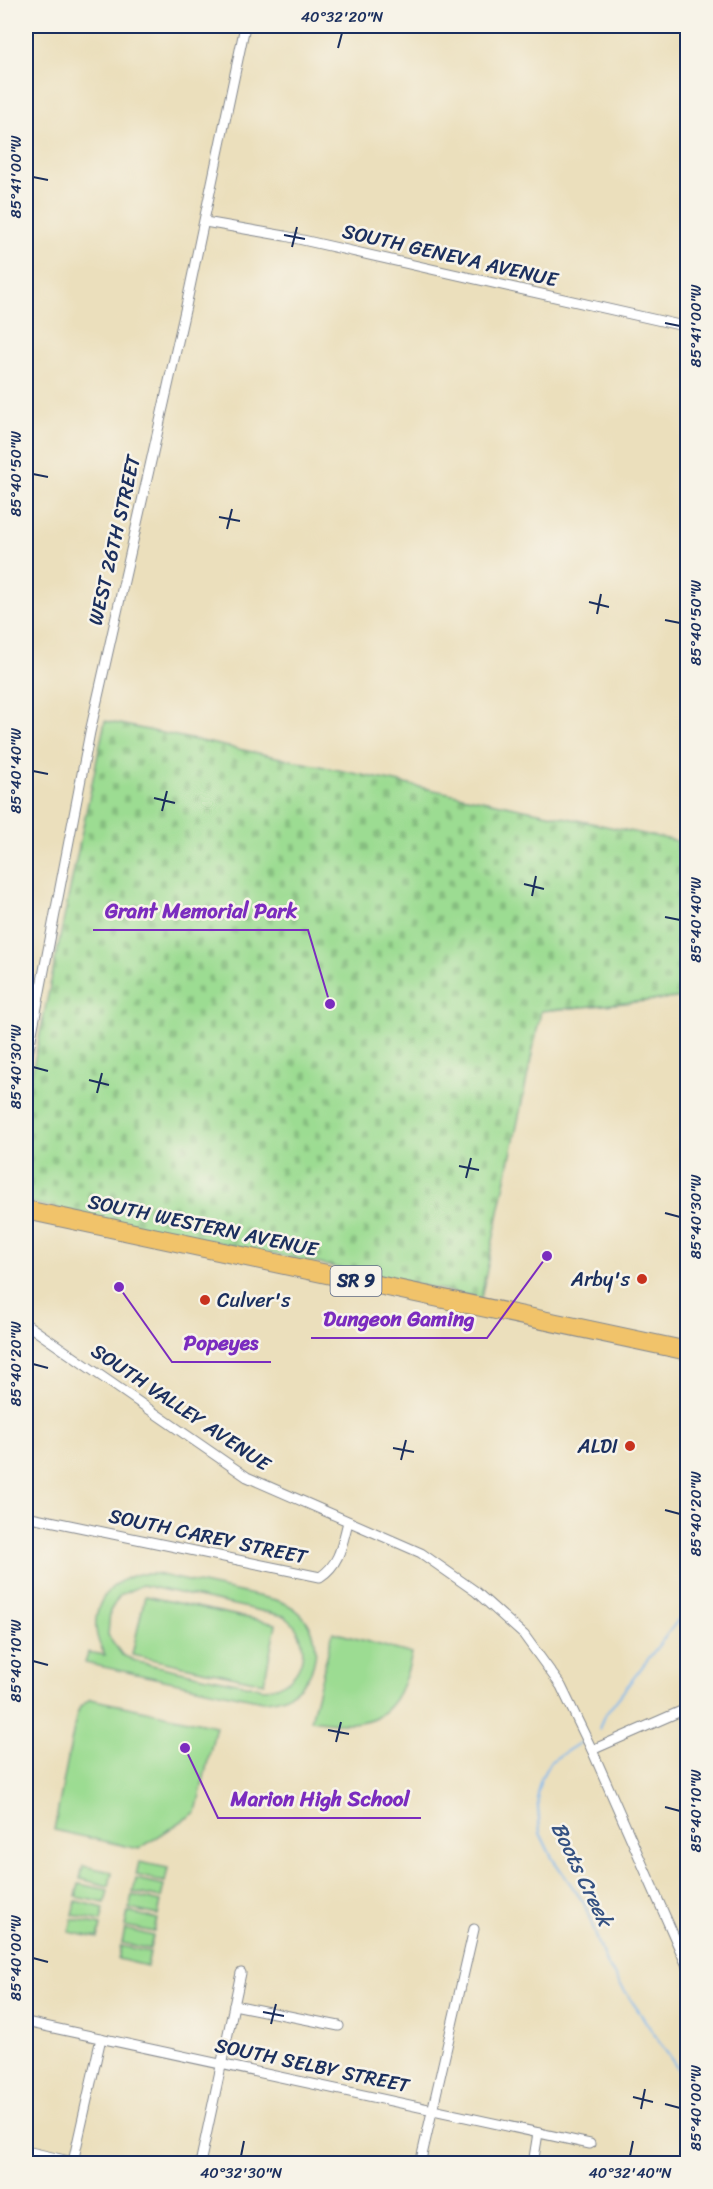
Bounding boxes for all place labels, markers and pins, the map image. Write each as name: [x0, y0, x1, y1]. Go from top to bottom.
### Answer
callout: Grant Memorial Park: [93, 891, 308, 930]
place label: Arby's: [570, 1262, 631, 1297]
marker: Arby's: [635, 1272, 649, 1286]
place label: Culver's: [217, 1283, 291, 1318]
marker: Culver's: [198, 1293, 212, 1307]
callout: Dungeon Gaming: [311, 1299, 487, 1338]
callout: Popeyes: [172, 1323, 271, 1362]
place label: ALDI: [577, 1429, 618, 1464]
marker: ALDI: [623, 1439, 637, 1453]
callout: Marion High School: [218, 1779, 421, 1818]

